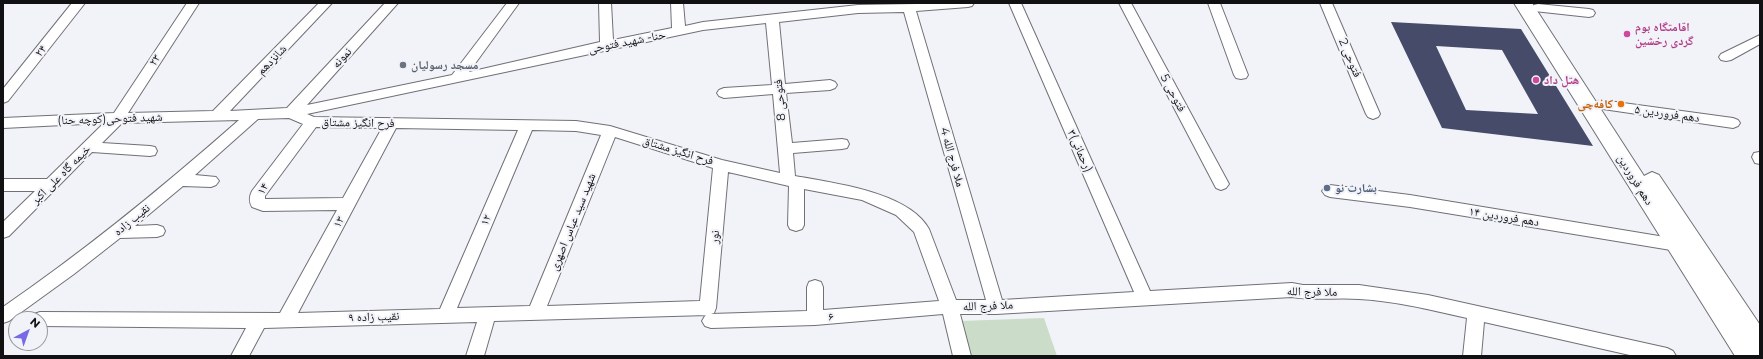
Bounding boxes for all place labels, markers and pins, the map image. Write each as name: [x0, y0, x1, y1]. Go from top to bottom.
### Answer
place label: اقامتگاه بوم گردی رخشین: [1635, 20, 1693, 48]
marker: اقامتگاه بوم گردی رخشین: [1622, 29, 1632, 39]
place label: مسجد رسولیان: [411, 58, 479, 72]
marker: مسجد رسولیان: [398, 60, 408, 70]
place label: هتل داد: [1544, 73, 1579, 87]
marker: هتل داد: [1531, 75, 1541, 85]
place label: کافه‌چی: [1577, 97, 1613, 111]
marker: کافه‌چی: [1616, 99, 1626, 109]
place label: بشارت نو: [1335, 181, 1377, 195]
marker: بشارت نو: [1322, 183, 1332, 193]

